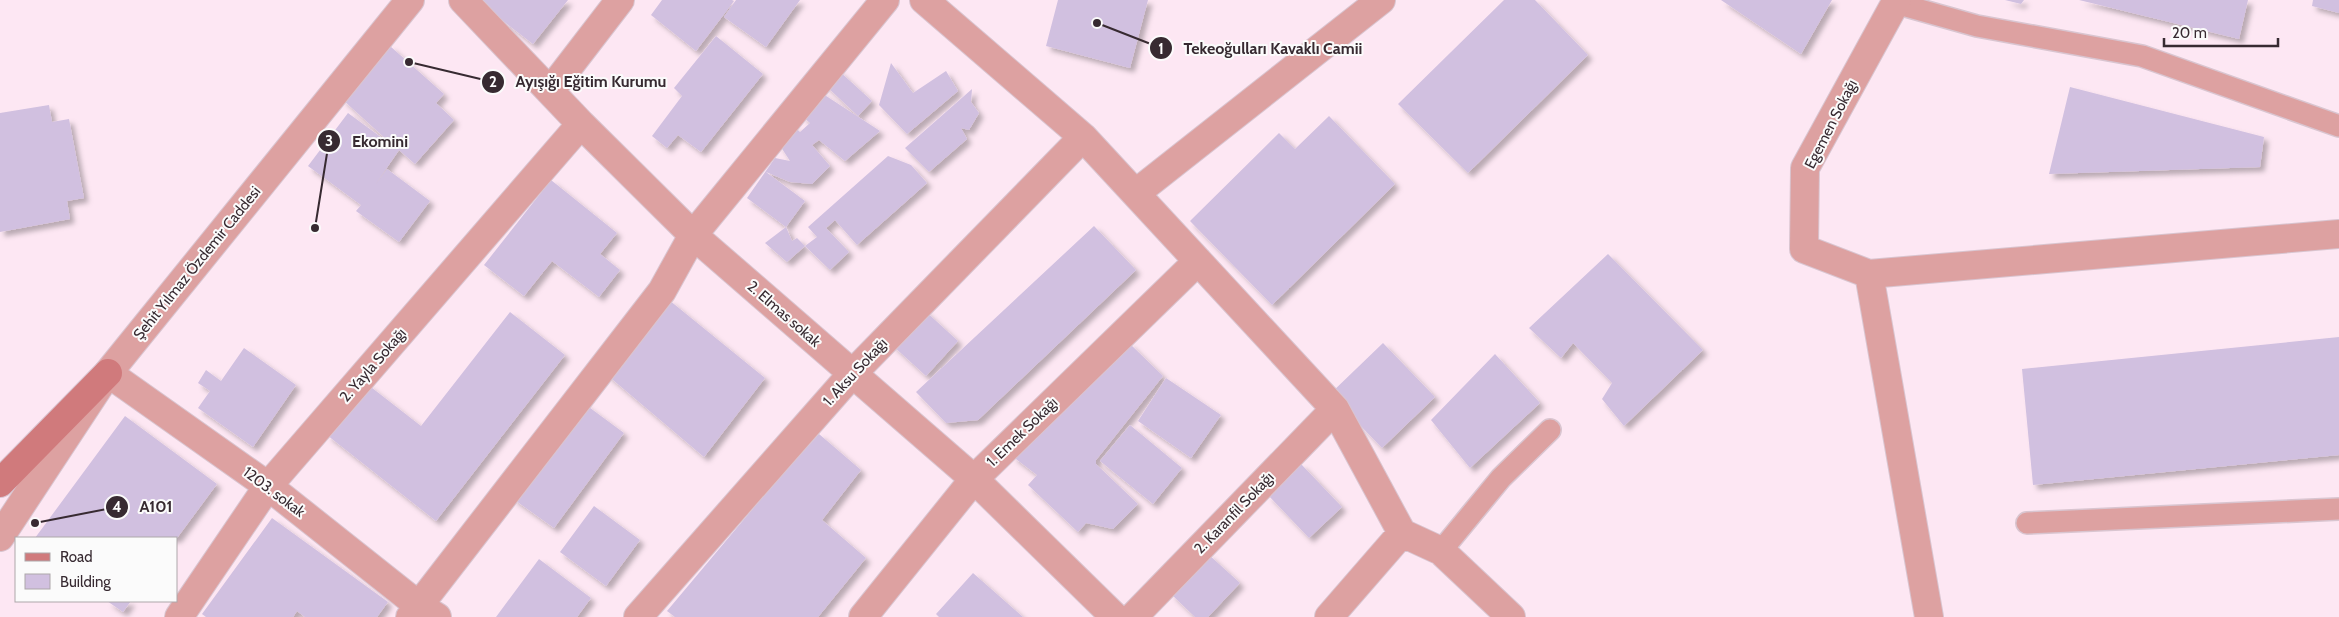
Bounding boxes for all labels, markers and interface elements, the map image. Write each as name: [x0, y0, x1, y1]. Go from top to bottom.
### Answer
scale bar: [2164, 15, 2278, 47]
text: 20 m: [2172, 24, 2207, 42]
callout: Tekeoğulları Kavaklı Camii: [1149, 33, 1373, 64]
text: Tekeoğulları Kavaklı Camii: [1184, 39, 1362, 58]
text: 1: [1158, 40, 1164, 58]
callout: Ayışığı Eğitim Kurumu: [481, 66, 677, 97]
text: Ayışığı Eğitim Kurumu: [516, 72, 666, 91]
text: 2: [489, 73, 497, 91]
street label: Egemen Sokağı: [1801, 77, 1861, 171]
callout: Ekomini: [317, 126, 418, 157]
text: 3: [325, 132, 333, 150]
text: Ekomini: [352, 132, 408, 151]
street label: Şehit Yılmaz Özdemir Caddesi: [130, 183, 264, 343]
street label: 2. Elmas sokak: [744, 277, 825, 351]
street label: 2. Yayla Sokağı: [336, 324, 410, 406]
street label: 1. Aksu Sokağı: [819, 334, 891, 410]
street label: 1. Emek Sokağı: [983, 394, 1061, 470]
street label: 1203. sokak: [239, 463, 309, 521]
street label: 2. Karanfil Sokağı: [1190, 468, 1278, 558]
callout: A101: [105, 491, 183, 522]
text: A101: [140, 497, 172, 516]
text: 4: [112, 498, 122, 516]
legend: [15, 537, 178, 602]
text: Road: [60, 548, 93, 566]
text: Building: [60, 573, 111, 591]

